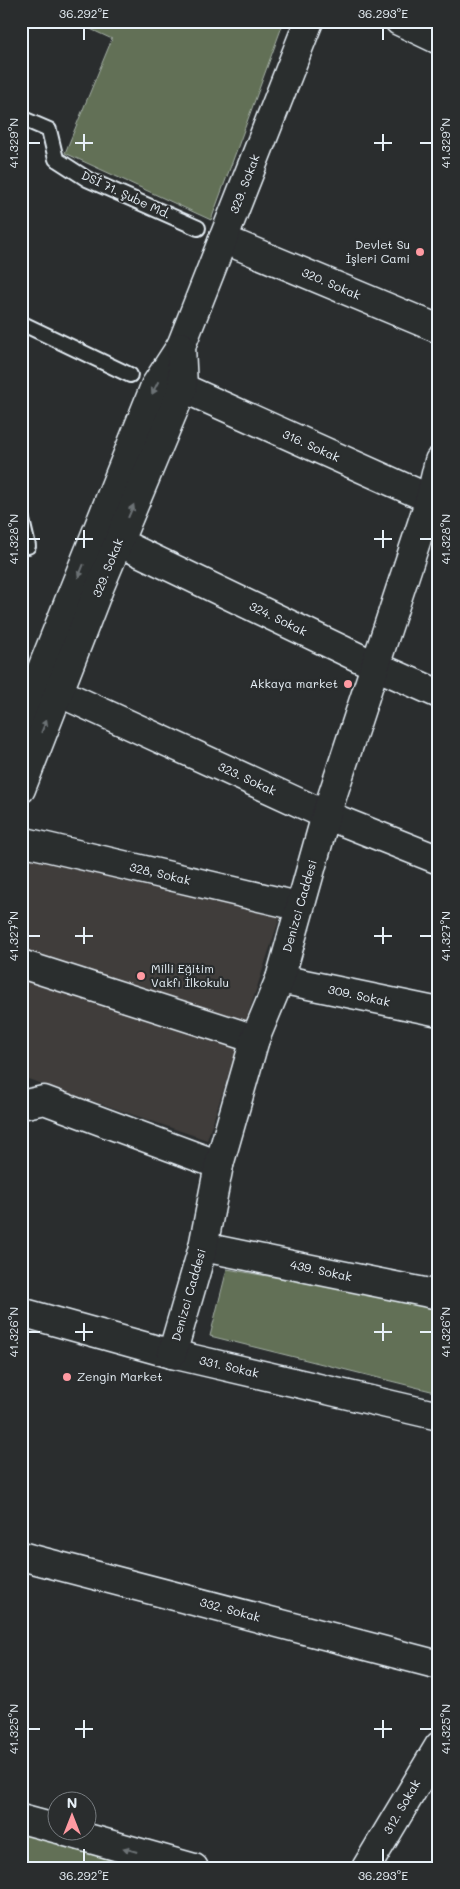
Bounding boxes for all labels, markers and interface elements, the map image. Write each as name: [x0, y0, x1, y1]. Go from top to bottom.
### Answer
text: 36.292°E: [59, 5, 109, 21]
text: 36.293°E: [358, 5, 408, 21]
text: 41.329°N: [5, 118, 21, 168]
text: 41.329°N: [437, 118, 453, 168]
street label: 329. Sokak: [225, 152, 263, 216]
street label: DSİ 71. Şube Md.: [79, 166, 174, 222]
place label: Devlet Su İşleri Cami: [346, 236, 410, 266]
marker: Devlet Su İşleri Cami: [414, 246, 426, 258]
street label: 320. Sokak: [299, 263, 363, 303]
one-way arrow: [151, 380, 159, 395]
street label: 316. Sokak: [280, 425, 343, 465]
one-way arrow: [128, 504, 136, 518]
text: 41.328°N: [5, 514, 21, 564]
text: 41.328°N: [437, 514, 453, 564]
street label: 329. Sokak: [88, 536, 126, 600]
one-way arrow: [77, 564, 85, 579]
street label: 324. Sokak: [247, 597, 310, 639]
place label: Akkaya market: [250, 675, 338, 691]
marker: Akkaya market: [342, 678, 354, 690]
one-way arrow: [41, 719, 48, 734]
street label: 323. Sokak: [216, 758, 279, 798]
street label: 328, Sokak: [128, 858, 192, 888]
street label: Denizci Caddesi: [278, 858, 320, 954]
text: 41.327°N: [5, 911, 21, 961]
text: 41.327°N: [437, 911, 453, 961]
place label: Milli Eğitim Vakfı İlkokulu: [151, 960, 229, 990]
marker: Milli Eğitim Vakfı İlkokulu: [135, 970, 147, 982]
street label: 309. Sokak: [327, 981, 392, 1009]
street label: Denizci Caddesi: [167, 1247, 209, 1343]
street label: 439. Sokak: [289, 1256, 354, 1284]
text: 41.326°N: [5, 1307, 21, 1357]
text: 41.326°N: [437, 1307, 453, 1357]
street label: 331. Sokak: [198, 1351, 261, 1381]
place label: Zengin Market: [77, 1368, 162, 1384]
marker: Zengin Market: [61, 1371, 73, 1383]
street label: 332. Sokak: [198, 1593, 262, 1625]
text: 41.325°N: [5, 1704, 21, 1754]
text: 41.325°N: [437, 1704, 453, 1754]
street label: 312. Sokak: [379, 1776, 423, 1837]
north arrow: [48, 1792, 98, 1842]
text: N: [67, 1793, 77, 1812]
one-way arrow: [123, 1845, 138, 1853]
text: 36.292°E: [59, 1867, 109, 1883]
text: 36.293°E: [358, 1867, 408, 1883]

